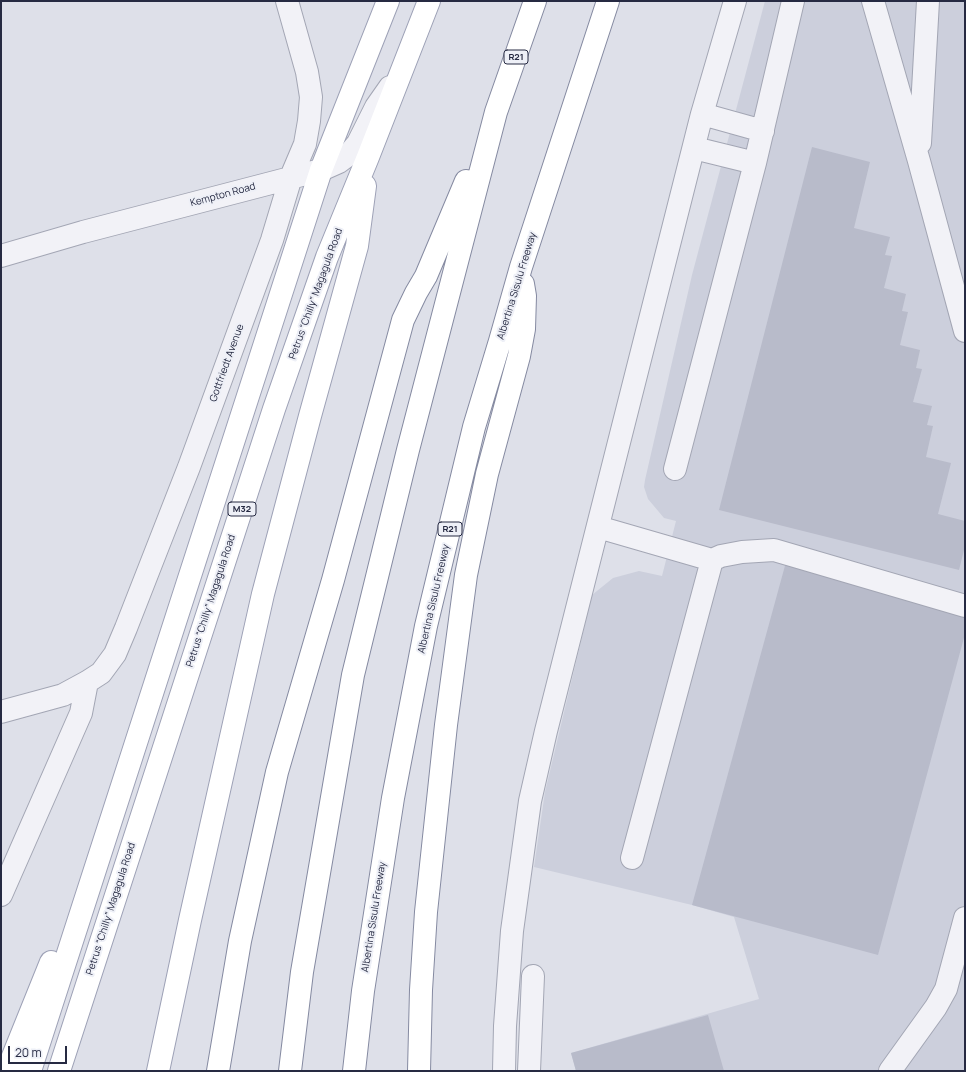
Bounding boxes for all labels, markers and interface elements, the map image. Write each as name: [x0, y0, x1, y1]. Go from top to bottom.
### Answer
road number: R21: [504, 50, 528, 64]
street label: Kempton Road: [189, 181, 257, 209]
street label: Petrus “Chilly” Magagula Road: [287, 227, 345, 361]
street label: Albertina Sisulu Freeway: [495, 231, 539, 341]
street label: Gottfriedt Avenue: [207, 322, 247, 404]
road number: M32: [228, 502, 256, 516]
road number: R21: [438, 522, 462, 536]
street label: Petrus “Chilly” Magagula Road: [184, 533, 238, 669]
street label: Albertina Sisulu Freeway: [416, 543, 452, 655]
street label: Petrus “Chilly” Magagula Road: [84, 841, 138, 977]
street label: Albertina Sisulu Freeway: [359, 861, 389, 973]
scale bar: [10, 1038, 69, 1064]
text: 20 m: [15, 1044, 42, 1061]

